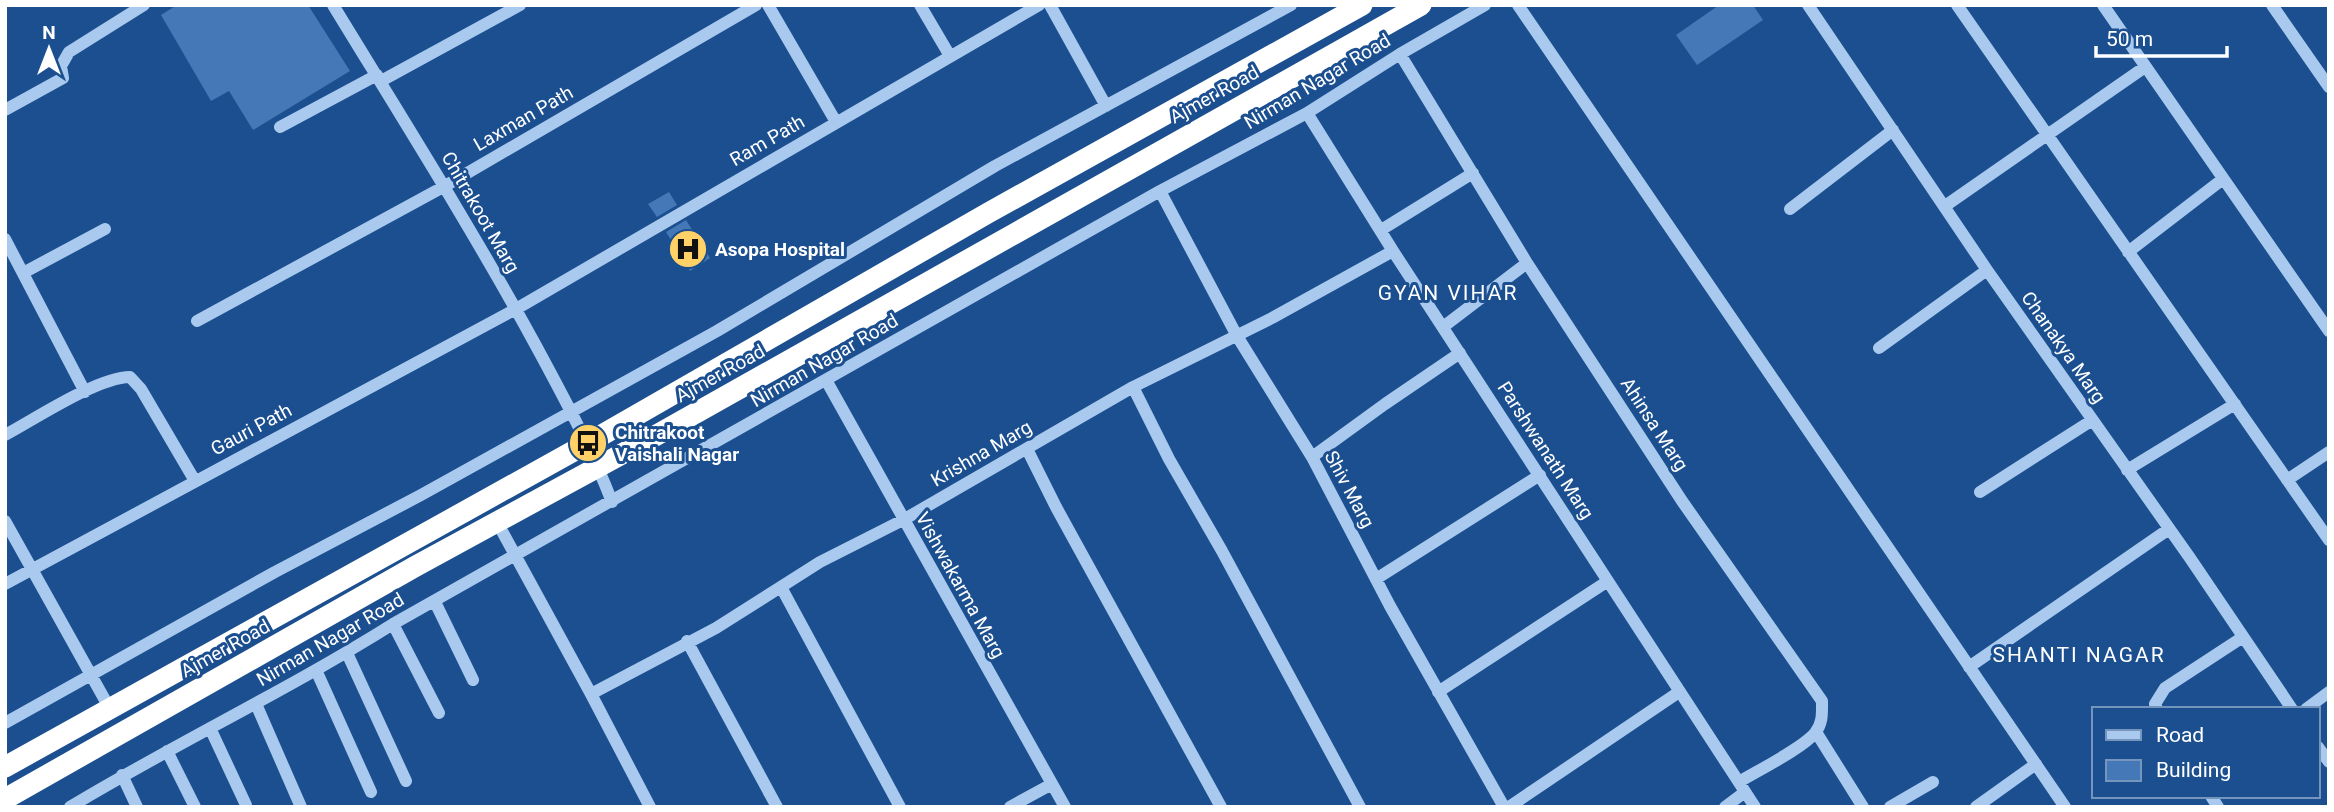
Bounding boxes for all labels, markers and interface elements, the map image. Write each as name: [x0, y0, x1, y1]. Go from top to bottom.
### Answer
north arrow: [14, 14, 84, 84]
scale bar: [2096, 14, 2227, 58]
text: N: [42, 21, 56, 44]
text: 50 m: [2106, 27, 2153, 51]
street label: Nirman Nagar Road: [1240, 29, 1395, 134]
street label: Ajmer Road: [1166, 61, 1263, 128]
street label: Laxman Path: [469, 81, 577, 156]
street label: Ram Path: [726, 110, 809, 171]
street label: Chitrakoot Marg: [437, 148, 525, 277]
hospital icon: Asopa Hospital: [667, 228, 709, 270]
place label: Asopa Hospital: [715, 238, 845, 261]
district label: GYAN VIHAR: [1378, 281, 1518, 305]
street label: Chanakya Marg: [2016, 287, 2111, 408]
street label: Nirman Nagar Road: [746, 309, 902, 412]
street label: Ajmer Road: [672, 340, 769, 407]
street label: Ahinsa Marg: [1616, 373, 1693, 475]
street label: Parshwanath Marg: [1492, 377, 1599, 523]
street label: Gauri Path: [207, 399, 296, 460]
street label: Krishna Marg: [927, 415, 1036, 492]
place label: Chitrakoot Vaishali Nagar: [615, 421, 739, 466]
bus stop icon: Chitrakoot Vaishali Nagar: [567, 422, 609, 464]
street label: Shiv Marg: [1320, 447, 1379, 532]
street label: Vishwakarma Marg: [911, 508, 1010, 662]
street label: Nirman Nagar Road: [252, 588, 408, 691]
street label: Ajmer Road: [177, 615, 274, 682]
district label: SHANTI NAGAR: [1992, 643, 2166, 667]
legend: [2092, 707, 2320, 798]
text: Road: [2156, 723, 2204, 747]
text: Building: [2156, 758, 2231, 782]

